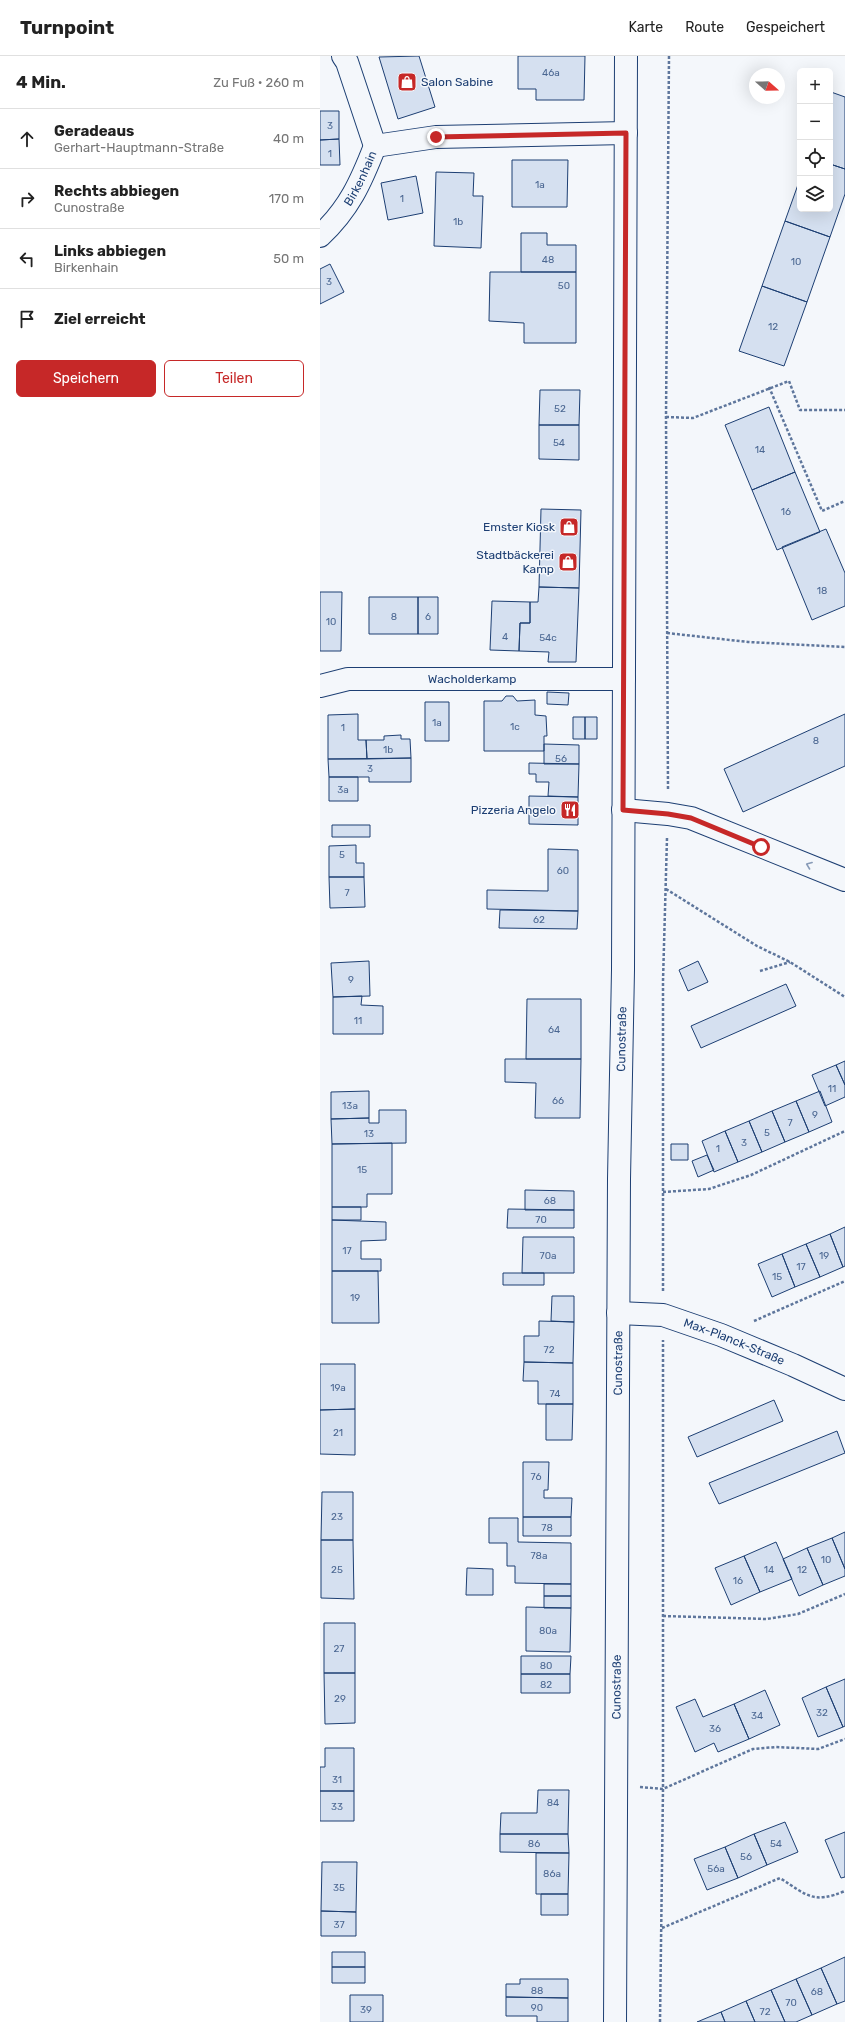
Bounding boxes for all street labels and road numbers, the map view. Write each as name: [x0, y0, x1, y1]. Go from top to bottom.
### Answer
street label: Birkenhain: [341, 149, 379, 208]
street label: Wacholderkamp: [428, 672, 516, 686]
street label: Cunostraße: [614, 1006, 629, 1072]
street label: Max-Planck-Straße: [682, 1316, 787, 1368]
street label: Cunostraße: [611, 1330, 625, 1396]
street label: Cunostraße: [609, 1654, 624, 1720]

